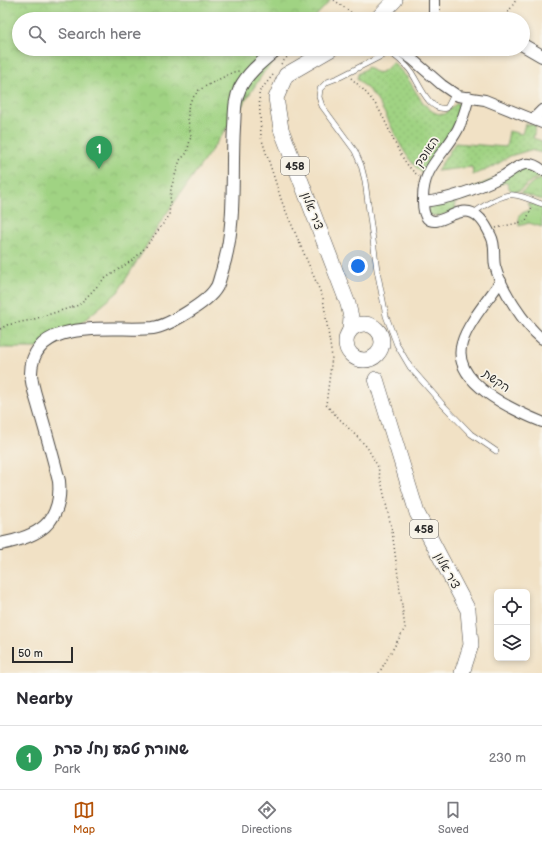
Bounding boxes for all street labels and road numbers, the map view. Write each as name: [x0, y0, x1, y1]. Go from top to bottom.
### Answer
street label: האופק: [411, 134, 443, 170]
road number: 458: [281, 157, 309, 175]
street label: ציר אלון: [298, 190, 326, 232]
street label: הקשת: [479, 366, 513, 396]
road number: 458: [410, 520, 438, 538]
street label: ציר אלון: [431, 550, 463, 592]

